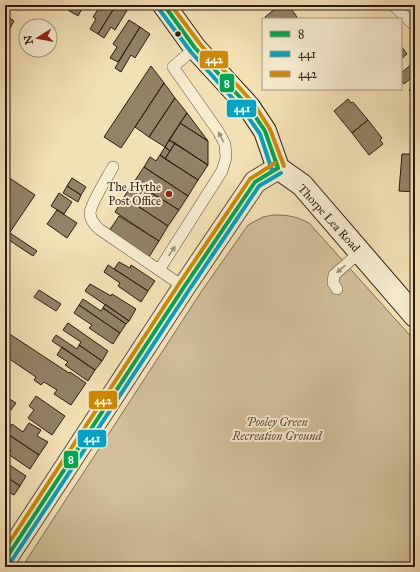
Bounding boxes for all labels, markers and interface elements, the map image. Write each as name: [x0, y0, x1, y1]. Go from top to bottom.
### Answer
north arrow: [18, 18, 58, 58]
legend: [262, 18, 402, 90]
text: 8: [298, 27, 304, 41]
unlabelled marker: [173, 29, 183, 39]
text: N: [21, 33, 36, 46]
text: 441: [298, 47, 316, 61]
line badge: 442: [199, 50, 229, 69]
text: 442: [205, 53, 223, 67]
text: 442: [298, 67, 317, 81]
line badge: 8: [219, 73, 235, 93]
text: 8: [224, 77, 230, 90]
line badge: 441: [226, 99, 257, 118]
text: 441: [234, 102, 251, 116]
one-way arrow: [218, 131, 225, 143]
place label: The Hythe Post Office: [107, 180, 161, 208]
street label: Thorpe Lea Road: [295, 181, 363, 255]
marker: The Hythe Post Office: [164, 189, 174, 199]
one-way arrow: [168, 246, 176, 256]
one-way arrow: [336, 264, 346, 273]
line badge: 442: [88, 390, 118, 410]
text: 442: [94, 394, 112, 408]
park label: Pooley Green Recreation Ground: [231, 415, 322, 443]
line badge: 441: [77, 429, 107, 448]
text: 441: [84, 432, 101, 446]
line badge: 8: [63, 450, 79, 469]
text: 8: [68, 453, 74, 466]

